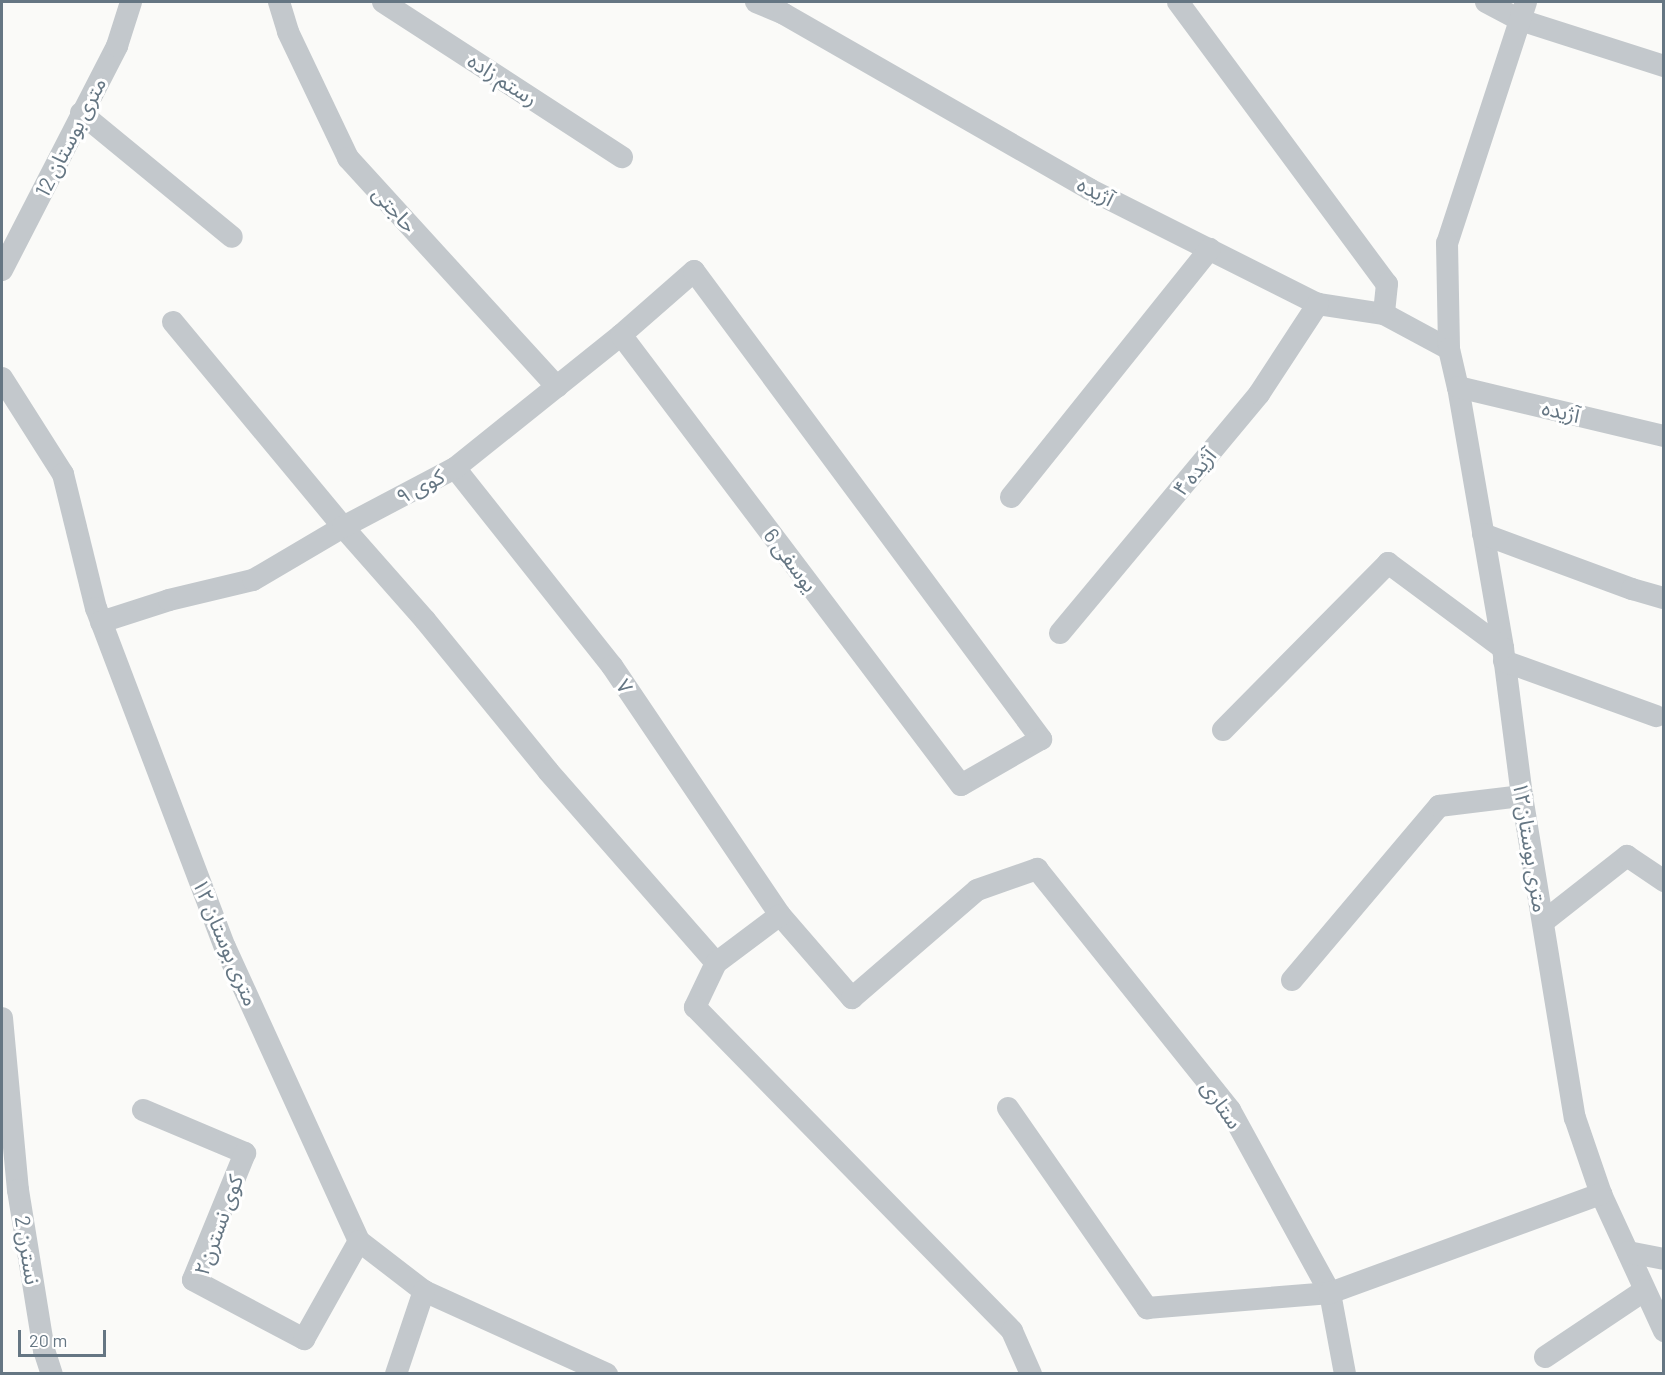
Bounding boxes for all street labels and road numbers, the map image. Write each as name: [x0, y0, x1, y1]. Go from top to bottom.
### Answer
street label: رستم زاده: [463, 47, 543, 111]
street label: 12 متری بوستان: [29, 73, 111, 201]
street label: آژیده: [1073, 171, 1119, 211]
street label: حاجتی: [368, 180, 422, 238]
street label: آژیده: [1540, 394, 1582, 428]
street label: ۴ آژیده: [1167, 443, 1221, 501]
street label: کوی ۹: [392, 463, 448, 509]
street label: یوسفی 6: [759, 523, 823, 597]
street label: ۷: [611, 674, 639, 698]
street label: ۱۲متری بوستان: [1508, 780, 1554, 914]
street label: ۱۲ متری بوستان: [188, 875, 264, 1009]
street label: ستاری: [1196, 1075, 1248, 1133]
street label: کوی نسترن۲: [188, 1171, 248, 1279]
street label: نسترن 2: [10, 1214, 46, 1286]

